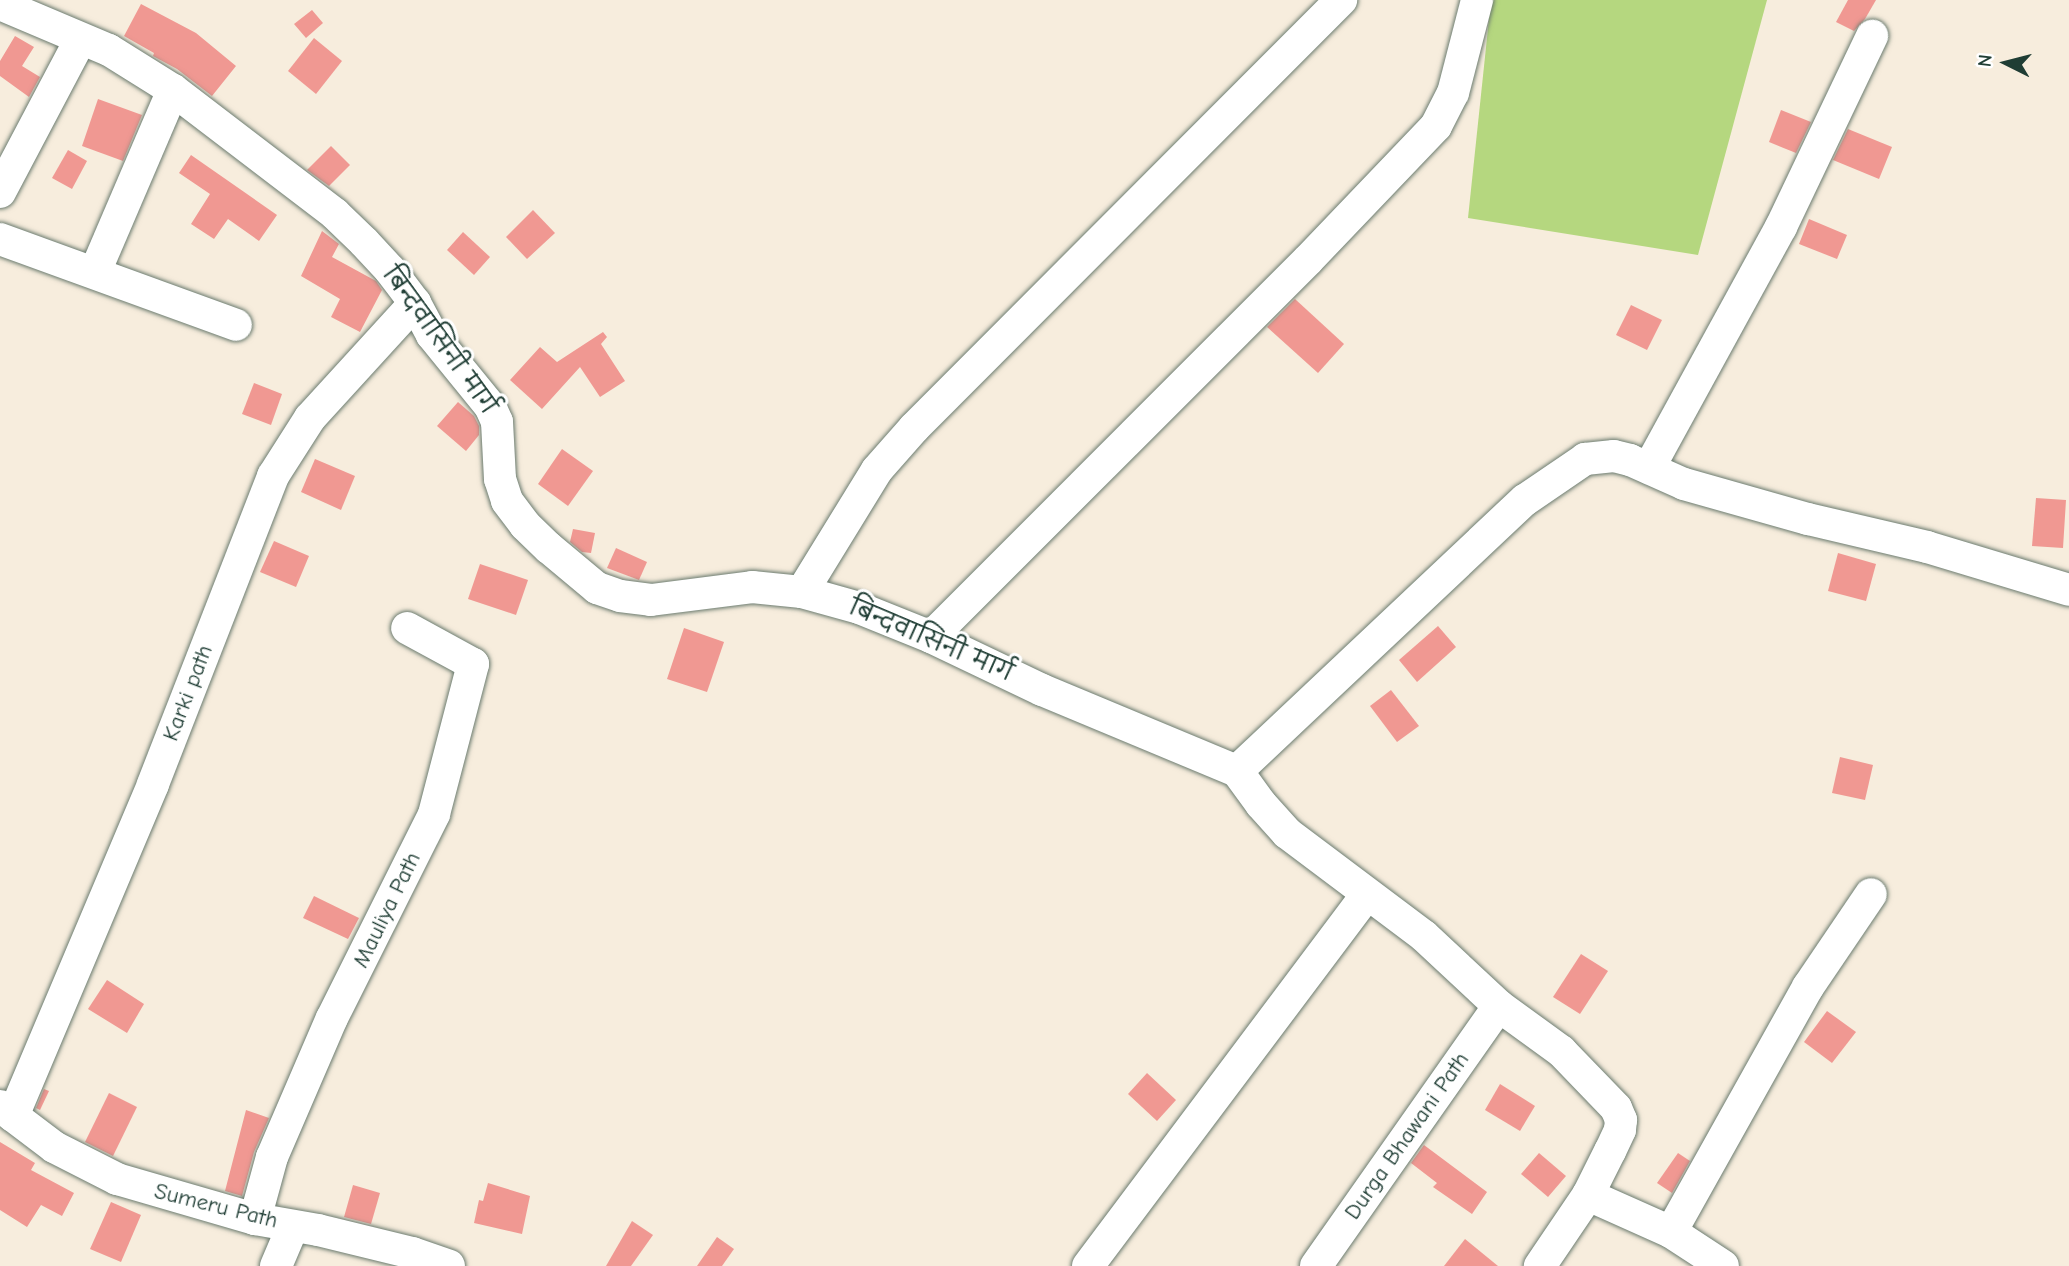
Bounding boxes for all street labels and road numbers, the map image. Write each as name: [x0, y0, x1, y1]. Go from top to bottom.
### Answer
street label: बिन्दवासिनी मार्ग: [376, 262, 502, 420]
street label: बिन्दवासिनी मार्ग: [845, 594, 1017, 688]
street label: Karki path: [157, 641, 219, 745]
street label: Mauliya Path: [347, 848, 427, 972]
street label: Durga Bhawani Path: [1339, 1047, 1475, 1225]
street label: Sumeru Path: [151, 1177, 281, 1235]

